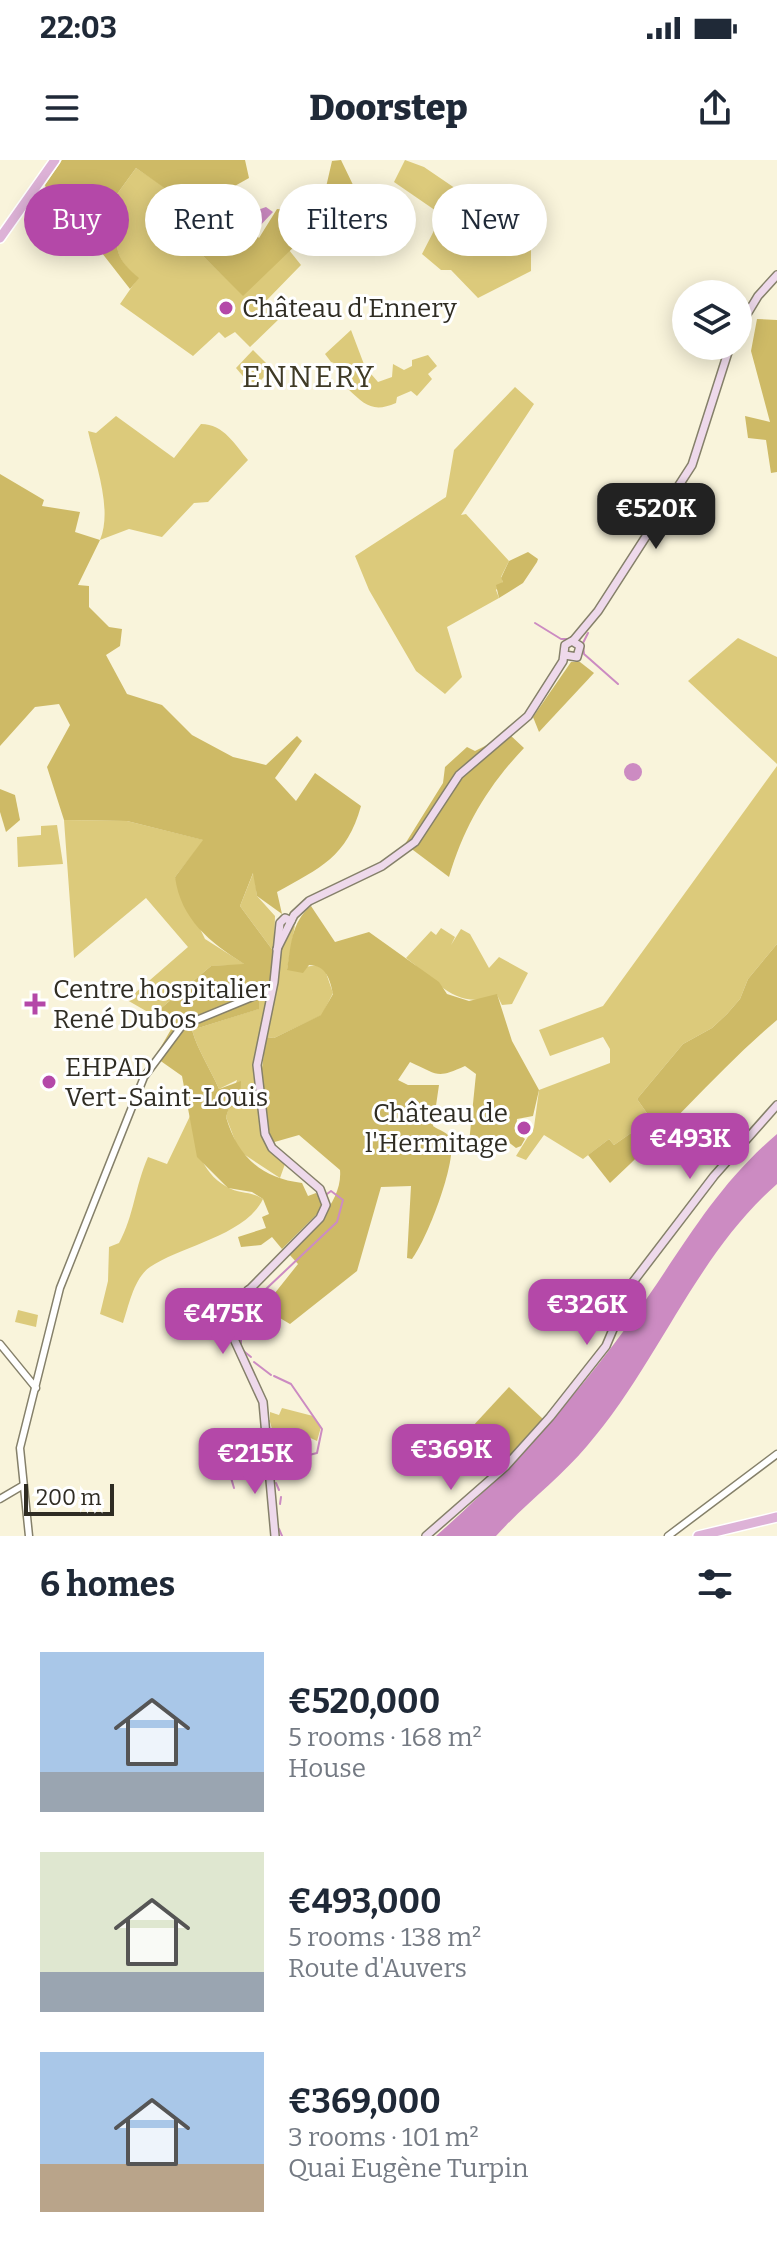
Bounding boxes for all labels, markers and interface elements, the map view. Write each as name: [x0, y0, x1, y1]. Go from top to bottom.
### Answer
text: 22:03: [40, 10, 117, 46]
icon: menu: [40, 86, 84, 130]
text: Doorstep: [309, 86, 468, 130]
icon: share: [693, 86, 737, 130]
chip: Buy: [24, 184, 129, 256]
chip: Rent: [145, 184, 262, 256]
chip: Filters: [278, 184, 416, 256]
chip: New: [432, 184, 547, 256]
map controls: [672, 280, 752, 360]
button: layers: [672, 280, 752, 360]
place label: Château d'Ennery: [242, 293, 457, 324]
marker: Château d'Ennery: [217, 299, 235, 317]
district label: ENNERY: [242, 359, 376, 395]
pin: €520K: [600, 483, 712, 551]
text: €520K: [615, 493, 697, 524]
place label: Centre hospitalier René Dubos: [53, 974, 271, 1035]
marker: Centre hospitalier René Dubos: [24, 993, 46, 1015]
place label: EHPAD Vert-Saint-Louis: [65, 1052, 268, 1113]
marker: EHPAD Vert-Saint-Louis: [40, 1073, 58, 1091]
place label: Château de l'Hermitage: [365, 1098, 508, 1159]
pin: €493K: [634, 1113, 746, 1181]
marker: Château de l'Hermitage: [515, 1119, 533, 1137]
text: €493K: [649, 1123, 731, 1154]
pin: €326K: [531, 1279, 643, 1347]
pin: €475K: [167, 1288, 279, 1356]
text: €326K: [546, 1289, 628, 1320]
text: €475K: [183, 1298, 263, 1329]
pin: €369K: [395, 1424, 507, 1492]
pin: €215K: [199, 1428, 311, 1496]
text: €369K: [410, 1434, 492, 1465]
text: €215K: [217, 1438, 293, 1469]
scale bar: [24, 1480, 114, 1516]
text: 200 m: [36, 1484, 102, 1511]
icon: filters: [693, 1562, 737, 1606]
text: 6 homes: [40, 1564, 175, 1605]
text: €520,000: [288, 1681, 440, 1722]
icon: home: [104, 1684, 200, 1780]
text: 5 rooms · 168 m²: [288, 1722, 482, 1753]
text: House: [288, 1753, 366, 1784]
text: €493,000: [288, 1881, 442, 1922]
icon: home: [104, 1884, 200, 1980]
text: 5 rooms · 138 m²: [288, 1922, 481, 1953]
text: Route d'Auvers: [288, 1953, 467, 1984]
text: €369,000: [288, 2081, 441, 2122]
icon: home: [104, 2084, 200, 2180]
text: 3 rooms · 101 m²: [288, 2122, 479, 2153]
text: Quai Eugène Turpin: [288, 2153, 528, 2184]

